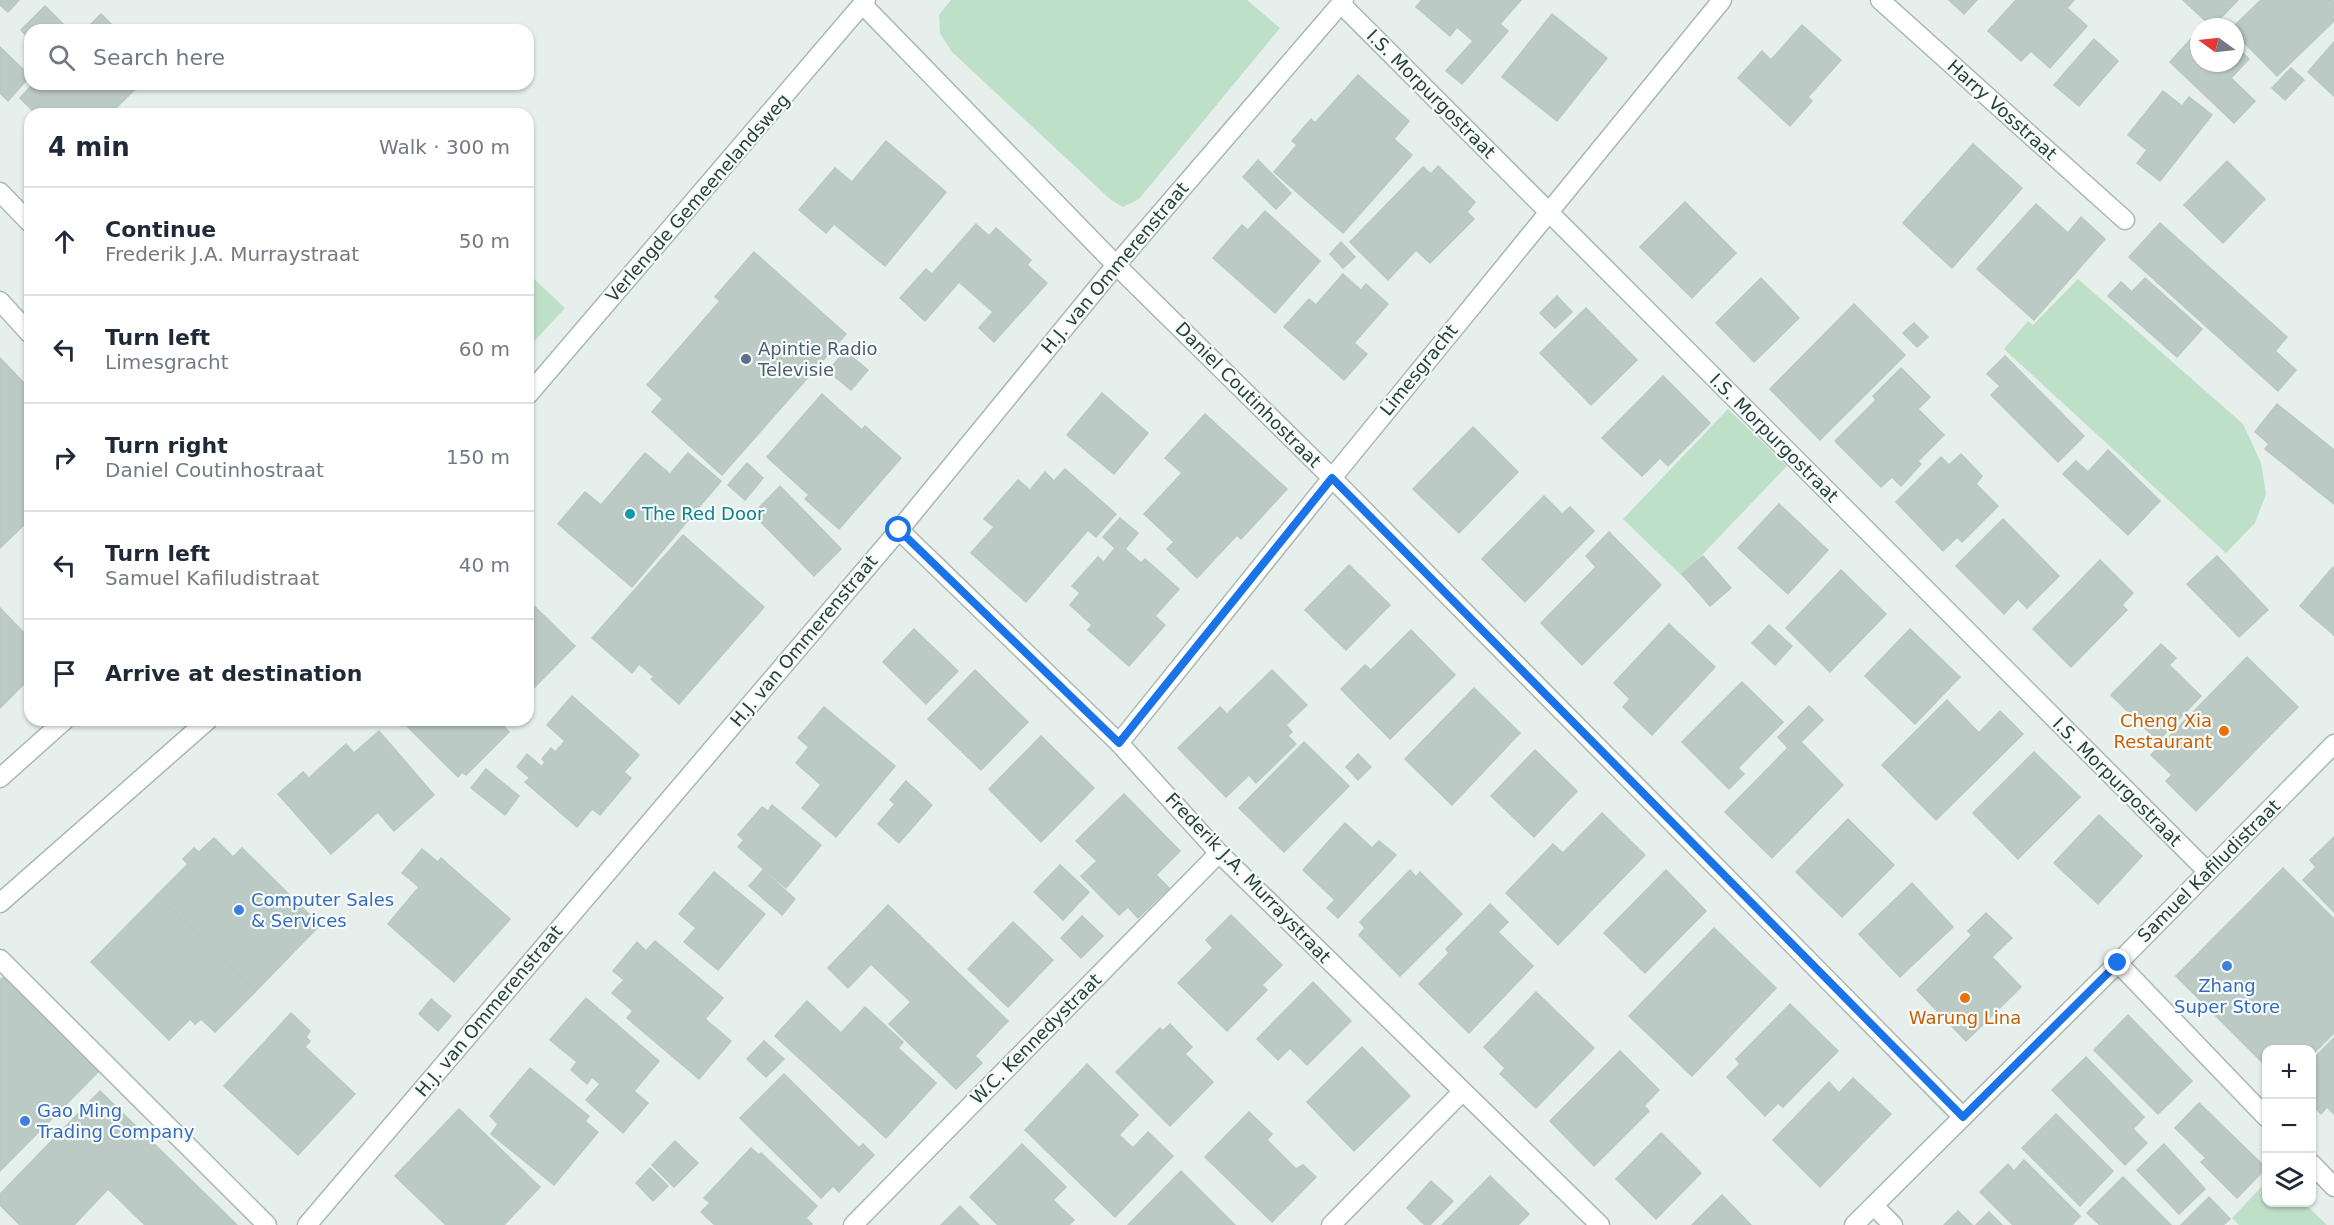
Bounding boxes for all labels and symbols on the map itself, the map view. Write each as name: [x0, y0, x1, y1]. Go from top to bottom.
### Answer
north arrow: [2190, 18, 2244, 72]
street label: I.S. Morpurgostraat: [1363, 25, 1500, 162]
street label: Harry Vosstraat: [1943, 55, 2061, 164]
street label: Verlengde Gemeenelandsweg: [601, 89, 794, 306]
street label: H.J. van Ommerenstraat: [1037, 178, 1192, 358]
street label: Daniel Coutinhostraat: [1171, 318, 1325, 472]
street label: Limesgracht: [1375, 320, 1462, 420]
place label: Apintie Radio Televisie: [757, 338, 878, 380]
marker: Apintie Radio Televisie: [739, 352, 753, 366]
street label: I.S. Morpurgostraat: [1706, 369, 1843, 506]
place label: The Red Door: [641, 503, 765, 524]
marker: The Red Door: [623, 507, 637, 521]
route start: [885, 516, 911, 542]
street label: H.J. van Ommerenstraat: [726, 551, 881, 731]
place label: Cheng Xia Restaurant: [2113, 710, 2212, 752]
street label: I.S. Morpurgostraat: [2049, 713, 2186, 850]
marker: Cheng Xia Restaurant: [2217, 724, 2231, 738]
street label: Frederik J.A. Murraystraat: [1161, 788, 1335, 967]
street label: Samuel Kafiludistraat: [2133, 795, 2284, 946]
place label: Computer Sales & Services: [251, 889, 394, 931]
marker: Computer Sales & Services: [232, 903, 246, 917]
street label: H.J. van Ommerenstraat: [411, 921, 566, 1101]
route end: [2104, 949, 2130, 975]
marker: Zhang Super Store: [2220, 959, 2234, 973]
street label: W.C. Kennedystraat: [966, 969, 1105, 1108]
place label: Zhang Super Store: [2174, 975, 2280, 1017]
marker: Warung Lina: [1958, 991, 1972, 1005]
place label: Warung Lina: [1909, 1007, 2021, 1028]
place label: Gao Ming Trading Company: [36, 1100, 195, 1142]
marker: Gao Ming Trading Company: [18, 1114, 32, 1128]

